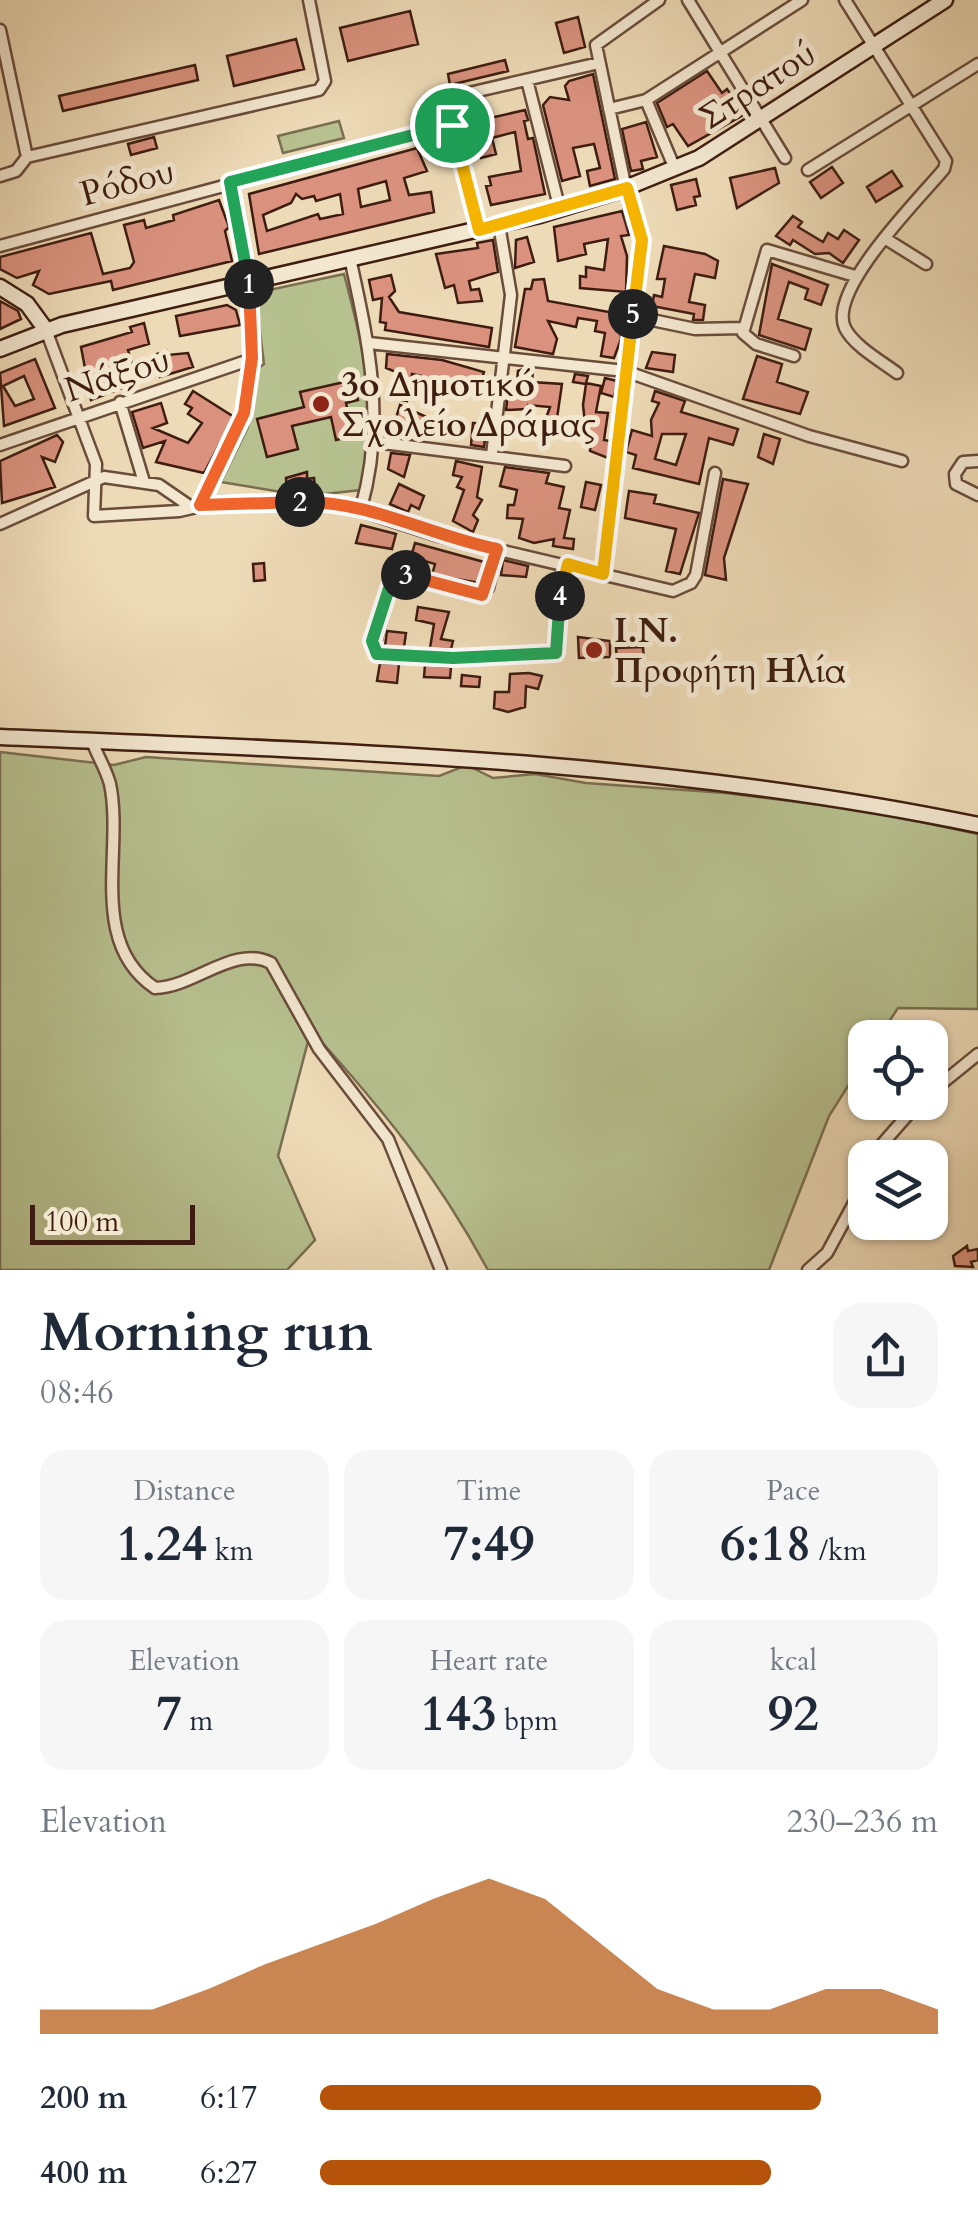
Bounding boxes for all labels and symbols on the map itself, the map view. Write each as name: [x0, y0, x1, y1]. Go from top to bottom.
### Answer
street label: Στρατού: [690, 30, 825, 141]
pin: [410, 83, 495, 168]
street label: Ρόδου: [75, 147, 180, 219]
pin: 1: [224, 259, 274, 309]
pin: 5: [608, 289, 658, 339]
street label: Νάξου: [59, 335, 176, 414]
place label: 3ο Δημοτικό Σχολείο Δράμας: [341, 361, 596, 449]
marker: 3ο Δημοτικό Σχολείο Δράμας: [310, 393, 332, 415]
pin: 2: [275, 477, 325, 527]
pin: 3: [381, 550, 431, 600]
pin: 4: [535, 571, 585, 621]
place label: Ι.Ν. Προφήτη Ηλία: [614, 607, 846, 695]
marker: Ι.Ν. Προφήτη Ηλία: [583, 639, 605, 661]
scale bar: [30, 1200, 195, 1244]

